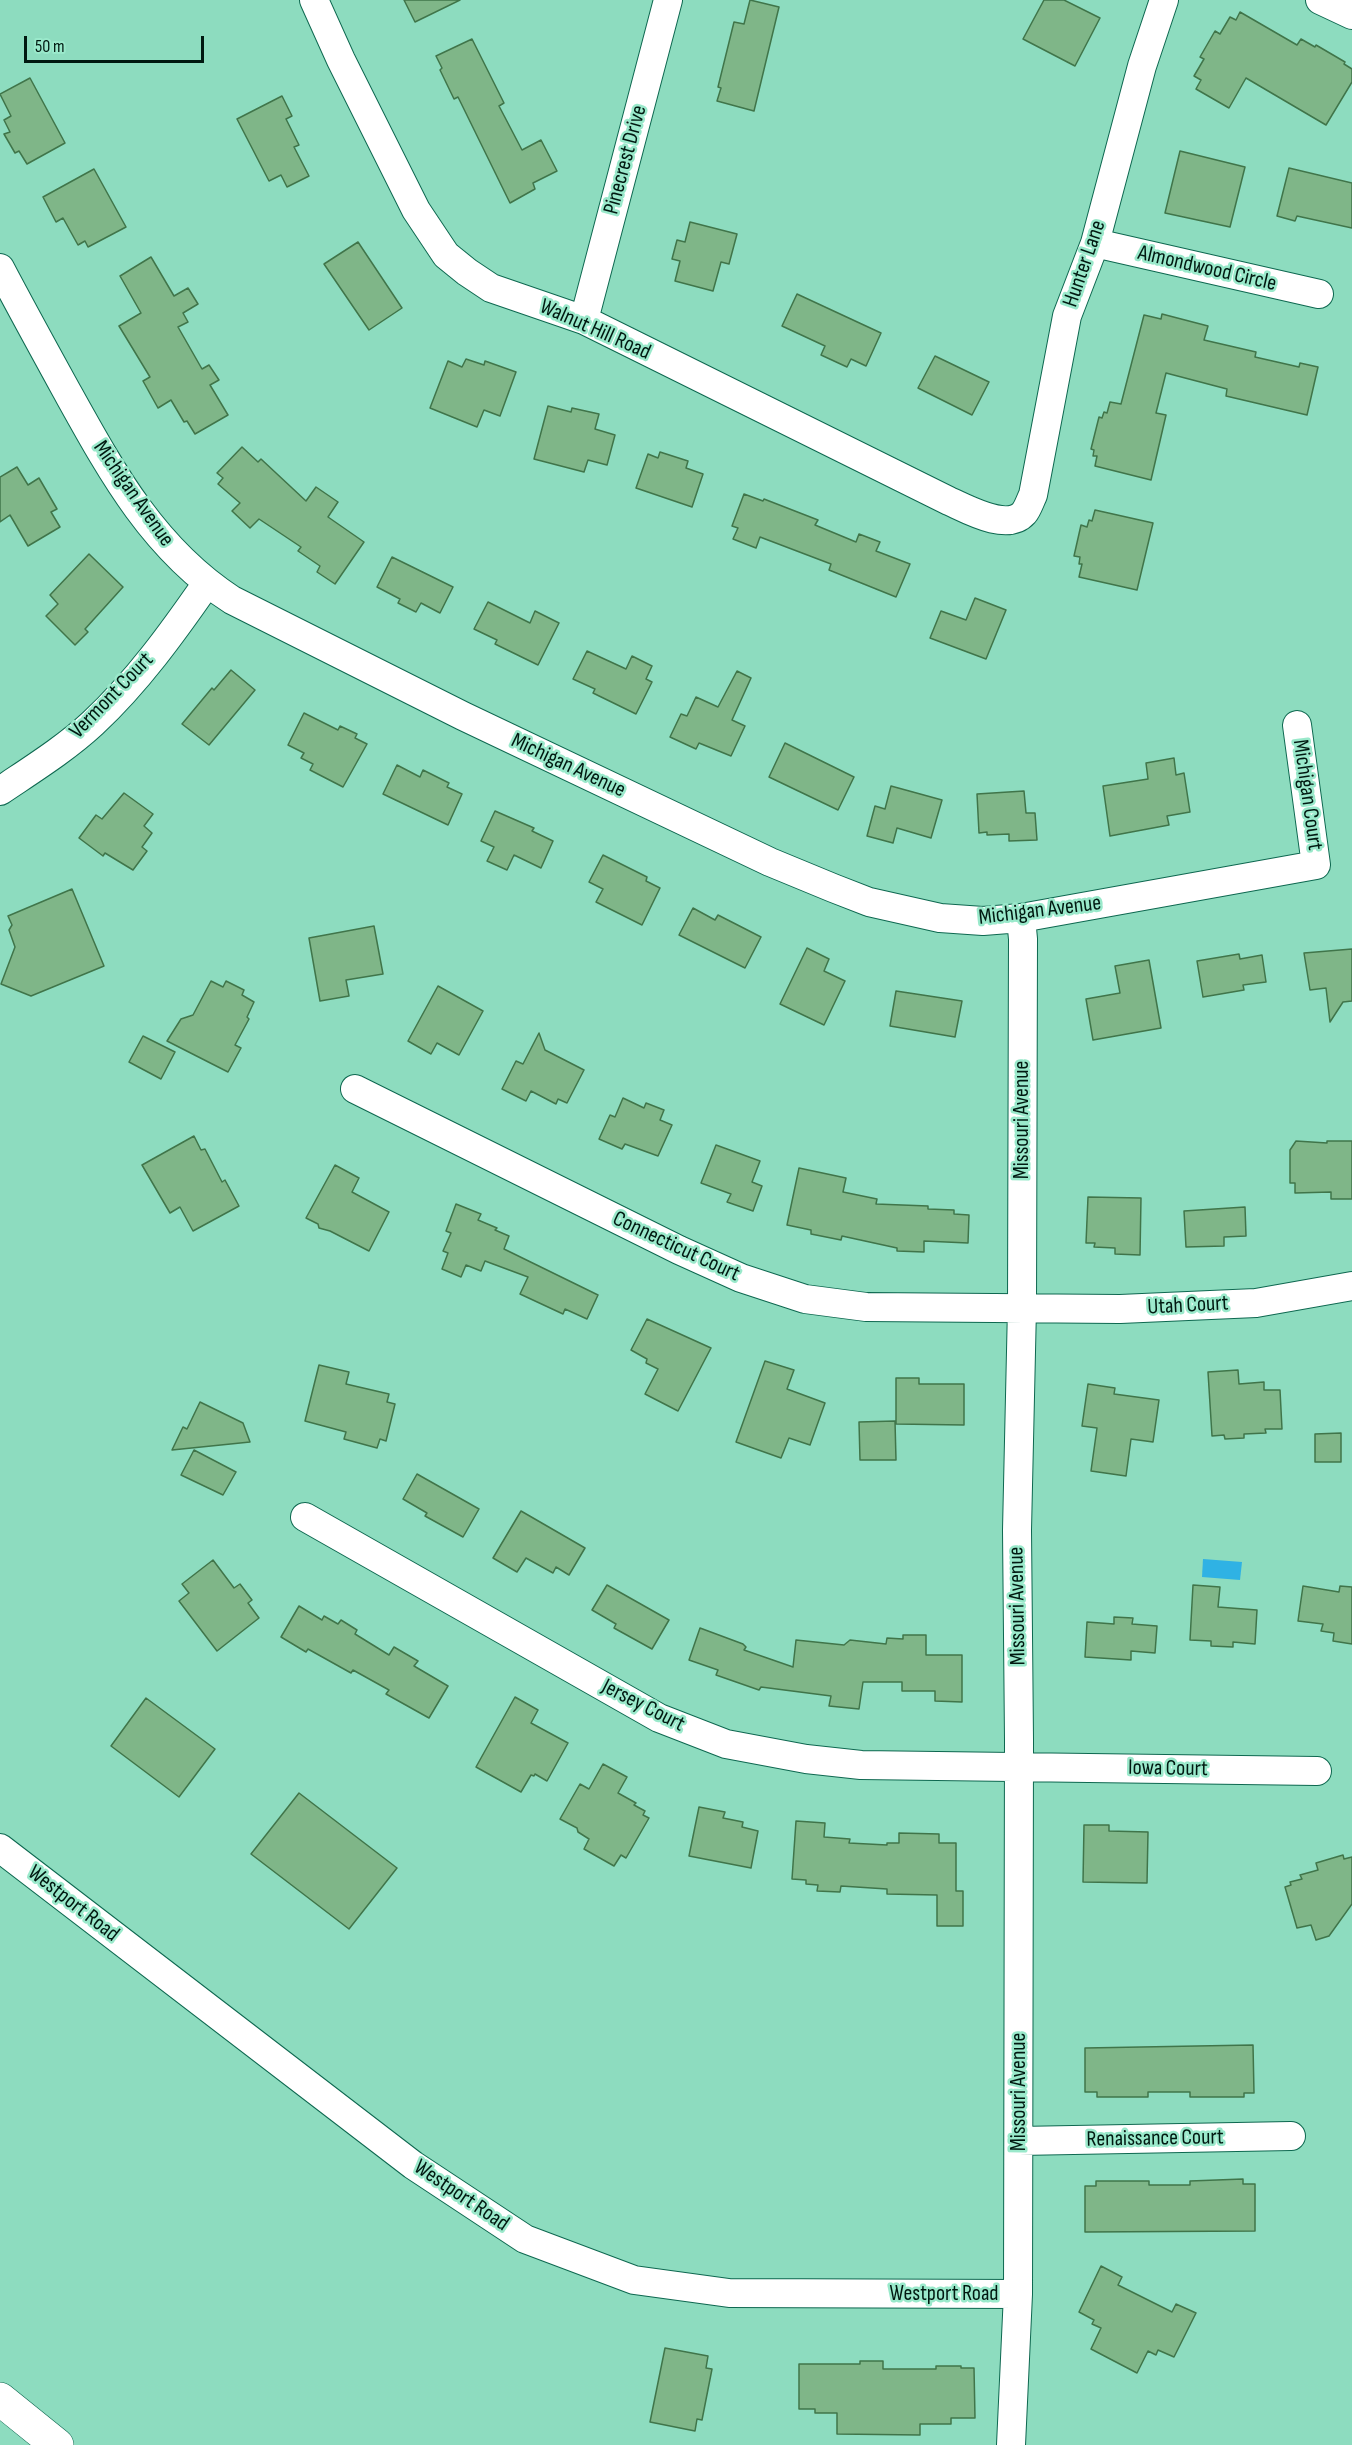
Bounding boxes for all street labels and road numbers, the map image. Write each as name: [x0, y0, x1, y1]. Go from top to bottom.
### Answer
street label: Pinecrest Drive: [599, 103, 653, 217]
street label: Hunter Lane: [1058, 217, 1112, 311]
street label: Almondwood Circle: [1135, 240, 1279, 298]
street label: Walnut Hill Road: [535, 294, 655, 366]
street label: Michigan Avenue: [87, 436, 179, 552]
street label: Vermont Court: [64, 647, 160, 745]
street label: Michigan Avenue: [507, 728, 629, 804]
street label: Michigan Court: [1286, 738, 1328, 852]
street label: Michigan Avenue: [977, 890, 1103, 932]
street label: Missouri Avenue: [1009, 1061, 1035, 1179]
street label: Connecticut Court: [608, 1206, 744, 1288]
street label: Utah Court: [1147, 1291, 1229, 1321]
street label: Missouri Avenue: [1004, 1546, 1032, 1666]
street label: Jersey Court: [597, 1674, 689, 1738]
street label: Iowa Court: [1128, 1755, 1208, 1783]
street label: Westport Road: [22, 1860, 124, 1948]
street label: Missouri Avenue: [1006, 2033, 1032, 2151]
street label: Renaissance Court: [1086, 2125, 1224, 2153]
street label: Westport Road: [408, 2155, 514, 2237]
street label: Westport Road: [889, 2281, 999, 2307]

